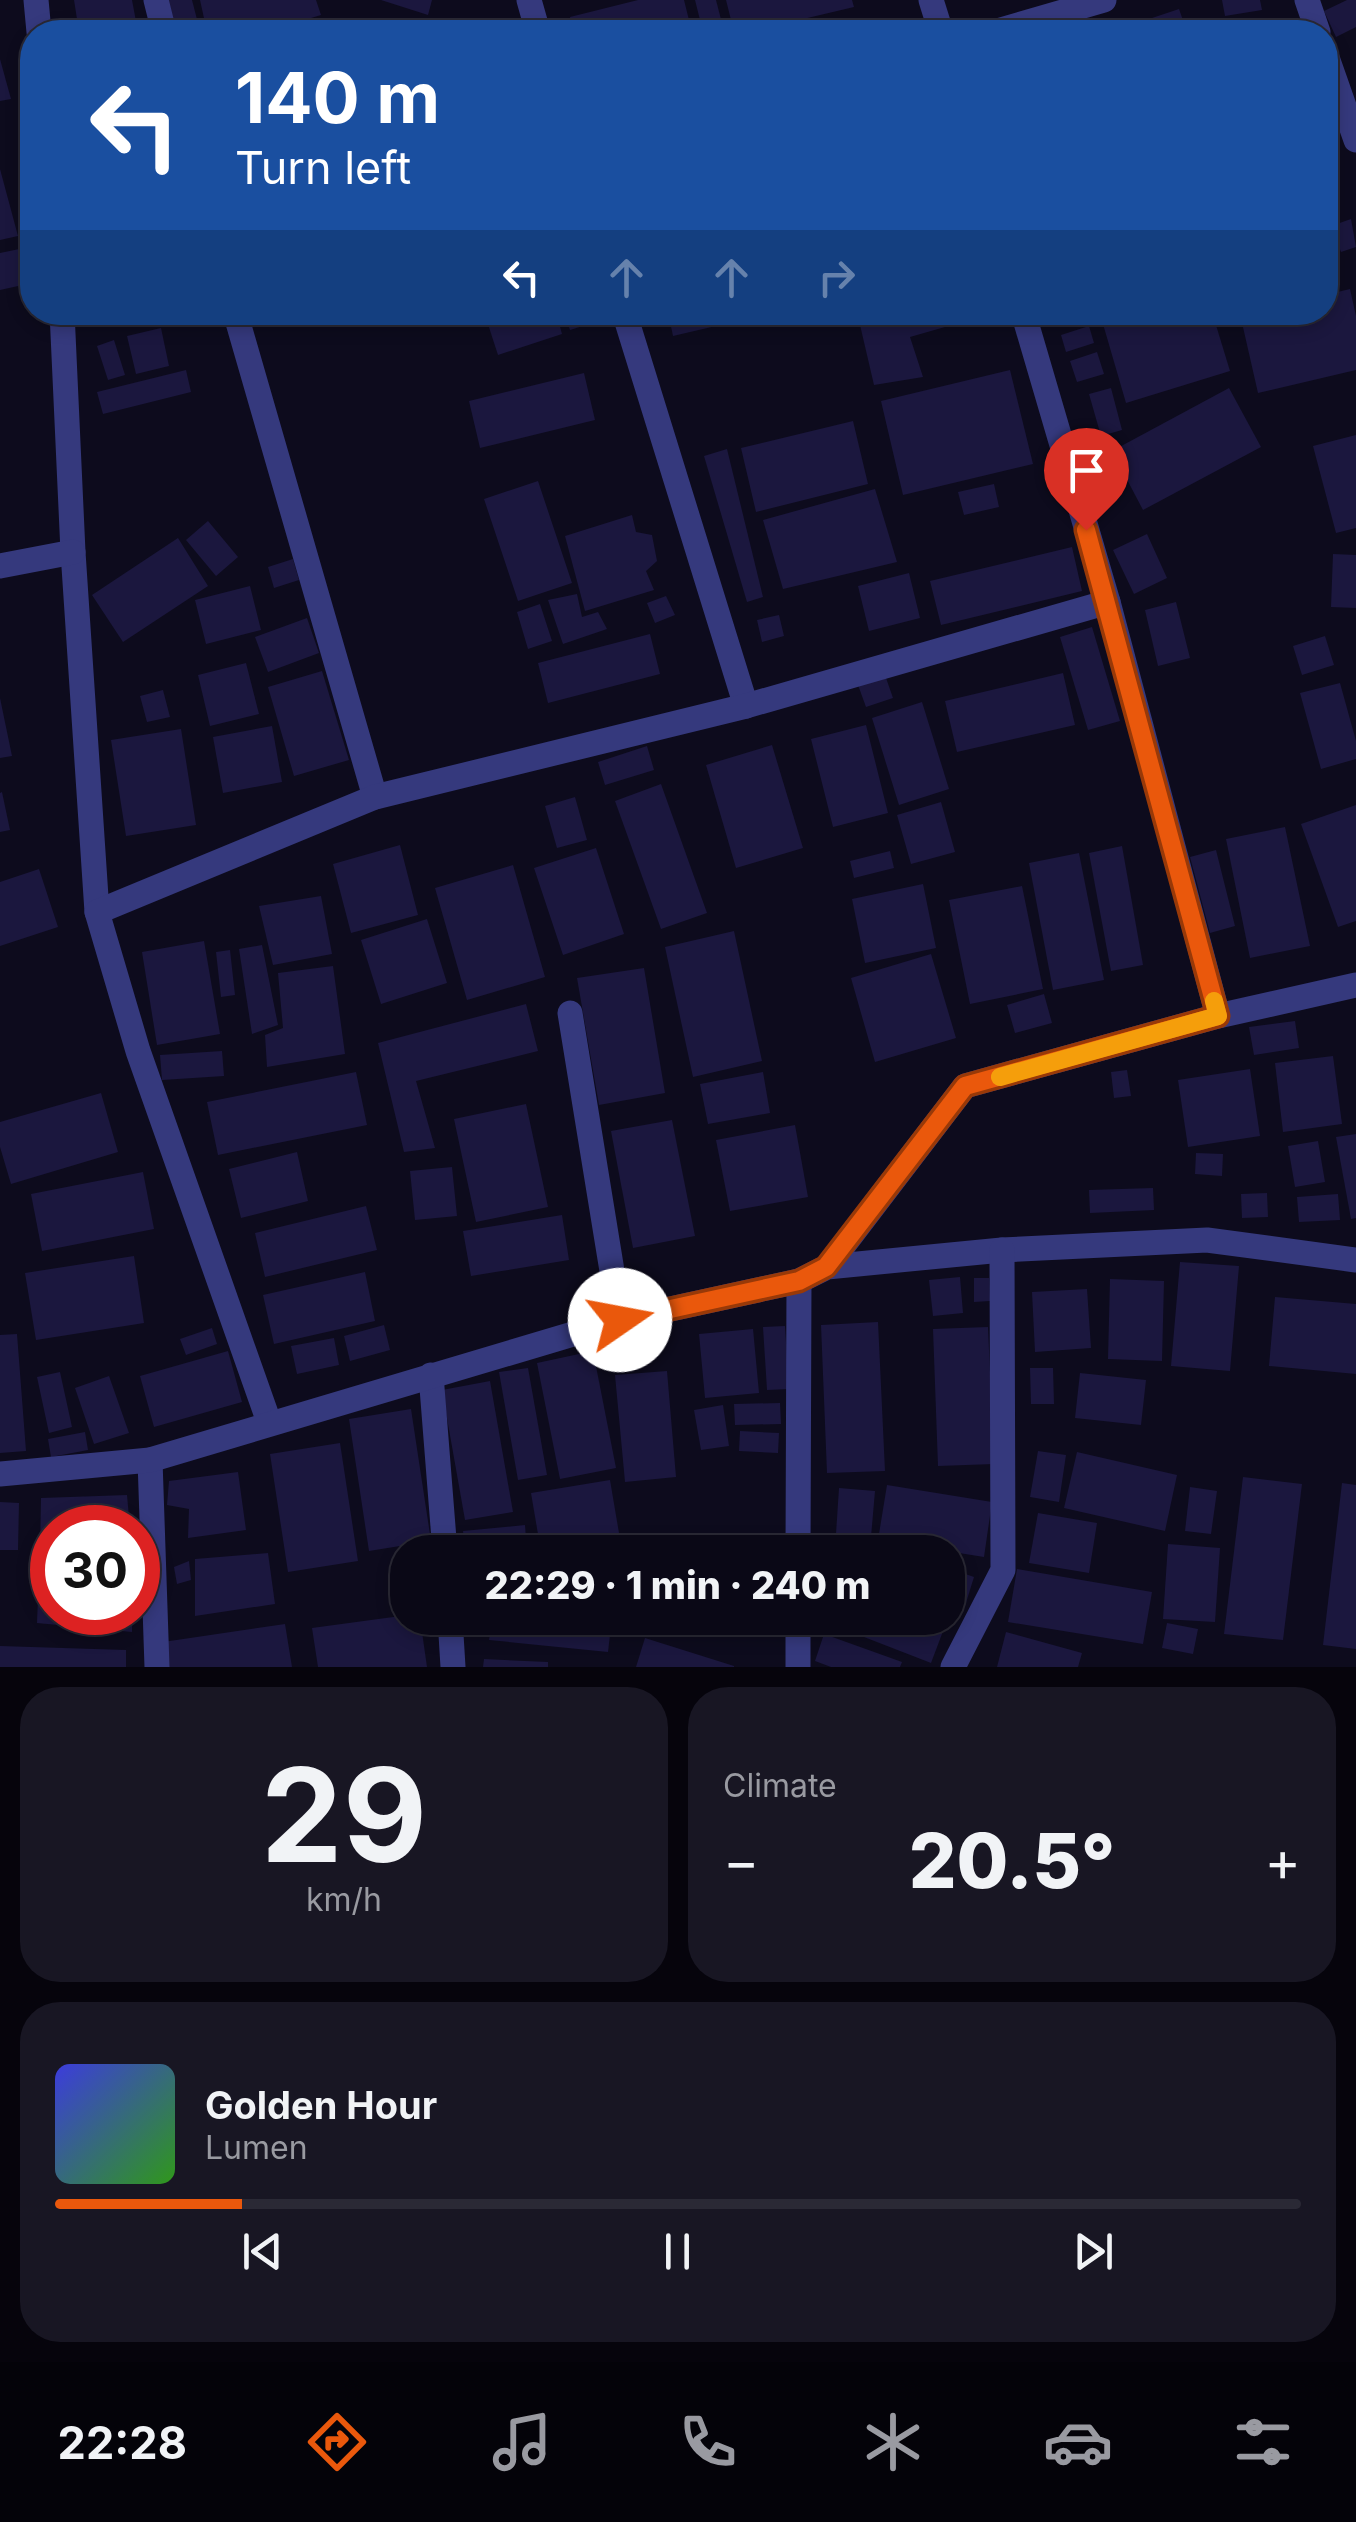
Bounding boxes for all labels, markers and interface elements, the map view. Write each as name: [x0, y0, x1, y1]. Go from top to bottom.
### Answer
text: 140 m: [235, 55, 440, 140]
icon: left: [70, 60, 200, 190]
text: Turn left: [235, 140, 411, 195]
icon: left: [494, 250, 549, 305]
icon: ahead: [599, 250, 654, 305]
icon: ahead: [704, 250, 759, 305]
icon: right: [809, 250, 864, 305]
pin: [1044, 428, 1129, 531]
icon: arrive: [1059, 443, 1114, 498]
position arrow: [568, 1268, 672, 1372]
speed limit sign: 30: [30, 1505, 160, 1635]
text: 22:29 · 1 min · 240 m: [484, 1562, 871, 1608]
text: 29: [261, 1736, 427, 1893]
text: Climate: [723, 1766, 837, 1805]
text: 20.5°: [909, 1815, 1115, 1906]
text: −: [723, 1828, 759, 1894]
text: +: [1265, 1828, 1301, 1894]
text: km/h: [306, 1880, 382, 1919]
text: Golden Hour: [205, 2082, 437, 2128]
text: Lumen: [205, 2128, 308, 2167]
icon: previous: [235, 2224, 290, 2279]
icon: pause: [650, 2224, 705, 2279]
icon: next: [1066, 2224, 1121, 2279]
icon: directions: [302, 2407, 372, 2477]
icon: music: [487, 2407, 557, 2477]
icon: phone: [673, 2407, 743, 2477]
icon: climate: [858, 2407, 928, 2477]
icon: car: [1043, 2407, 1113, 2477]
icon: filters: [1228, 2407, 1298, 2477]
text: 22:28: [58, 2415, 187, 2470]

